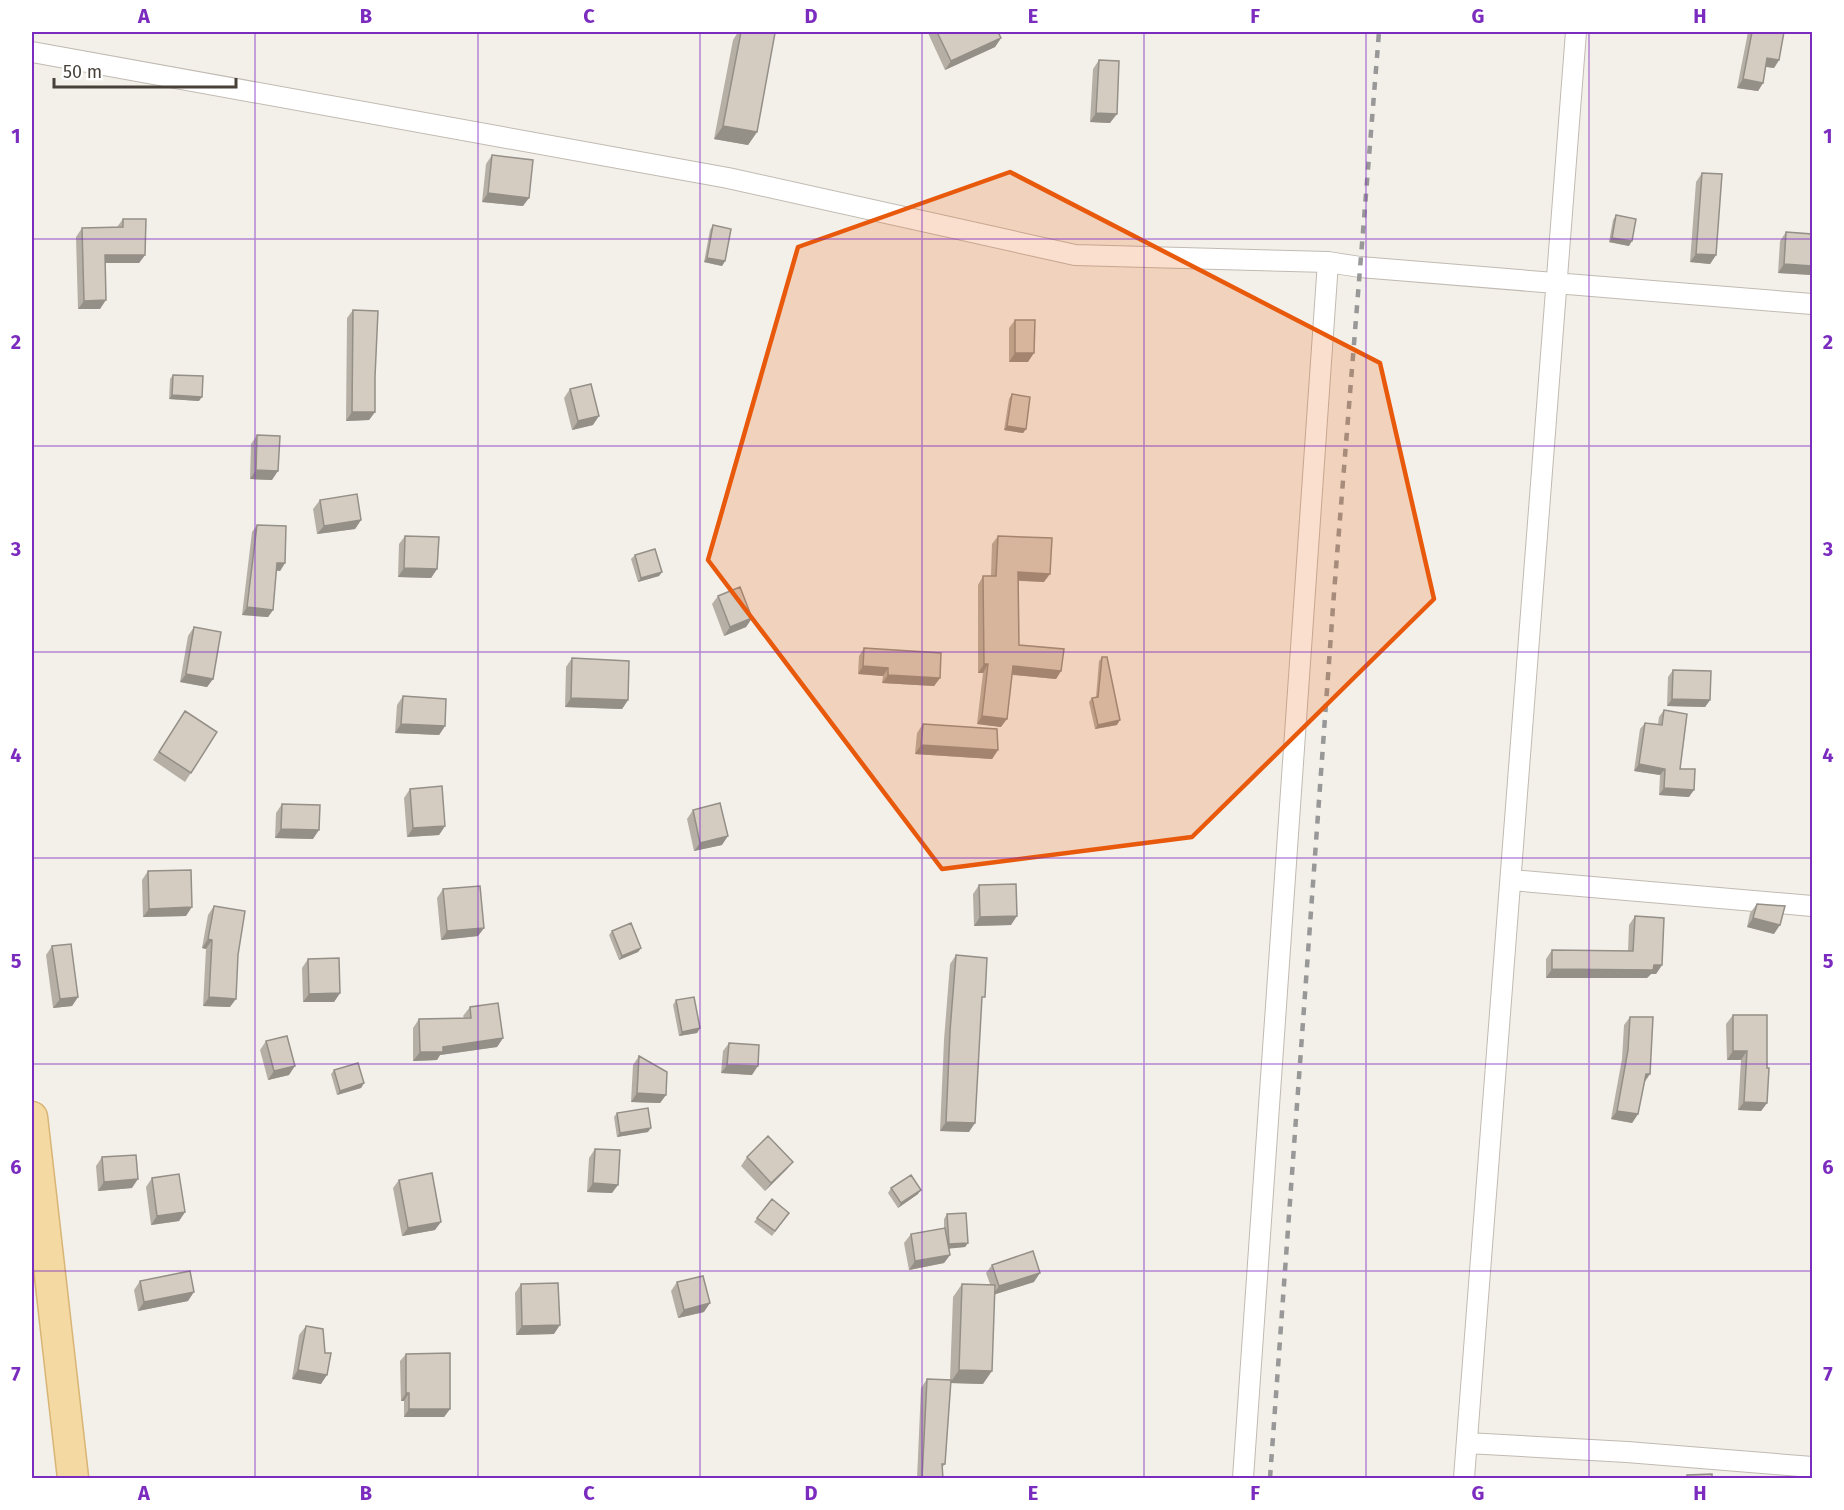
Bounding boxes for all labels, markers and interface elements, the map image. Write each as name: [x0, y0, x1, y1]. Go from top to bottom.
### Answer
text: A: [137, 4, 151, 28]
text: B: [360, 4, 372, 28]
text: C: [583, 4, 595, 28]
text: D: [804, 4, 818, 28]
text: E: [1028, 4, 1038, 28]
text: F: [1250, 4, 1260, 28]
text: G: [1472, 4, 1484, 28]
text: H: [1693, 4, 1707, 28]
scale bar: [54, 51, 236, 89]
text: 50 m: [63, 61, 102, 83]
text: 1: [11, 124, 21, 148]
text: 1: [1823, 124, 1833, 148]
text: 2: [11, 330, 21, 354]
text: 2: [1823, 330, 1833, 354]
text: 3: [10, 537, 21, 561]
text: 3: [1822, 537, 1833, 561]
text: 4: [10, 743, 22, 767]
text: 4: [1822, 743, 1834, 767]
text: 5: [11, 949, 22, 973]
text: 5: [1823, 949, 1834, 973]
text: 6: [10, 1155, 22, 1179]
text: 6: [1822, 1155, 1834, 1179]
text: 7: [11, 1362, 21, 1386]
text: 7: [1823, 1362, 1833, 1386]
text: A: [137, 1481, 151, 1505]
text: B: [360, 1481, 372, 1505]
text: C: [583, 1481, 595, 1505]
text: D: [804, 1481, 818, 1505]
text: E: [1028, 1481, 1038, 1505]
text: F: [1250, 1481, 1260, 1505]
text: G: [1472, 1481, 1484, 1505]
text: H: [1693, 1481, 1707, 1505]

